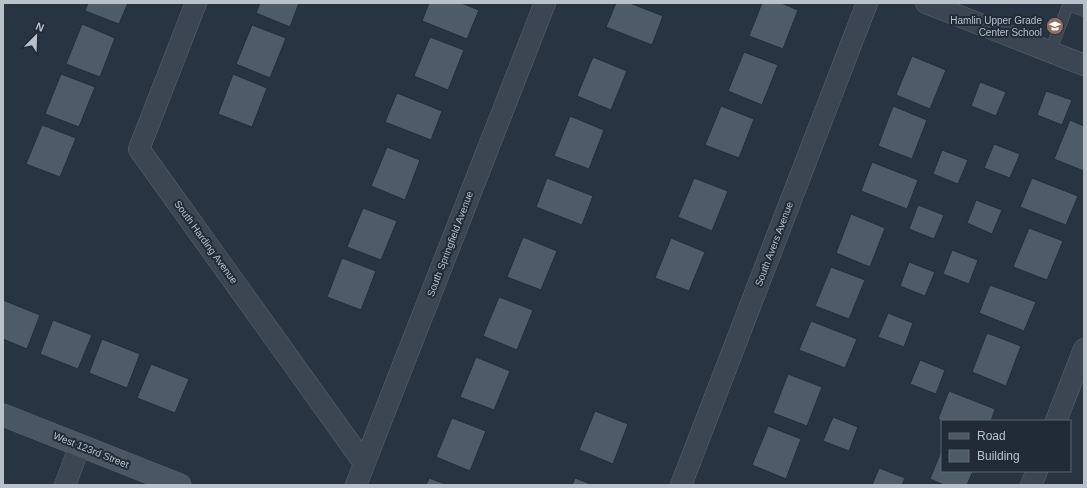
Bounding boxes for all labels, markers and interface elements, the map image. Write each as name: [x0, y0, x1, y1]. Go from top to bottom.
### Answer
place label: Hamlin Upper Grade Center School: [950, 15, 1042, 38]
north arrow: [16, 16, 56, 56]
school or university icon: Hamlin Upper Grade Center School: [1045, 16, 1065, 36]
text: N: [34, 20, 46, 34]
street label: South Springfield Avenue: [425, 189, 475, 298]
street label: South Harding Avenue: [172, 198, 240, 286]
street label: South Avers Avenue: [753, 200, 795, 288]
legend: [941, 420, 1071, 472]
text: Road: [977, 429, 1006, 443]
street label: West 123rd Street: [52, 430, 131, 470]
text: Building: [977, 449, 1020, 463]

